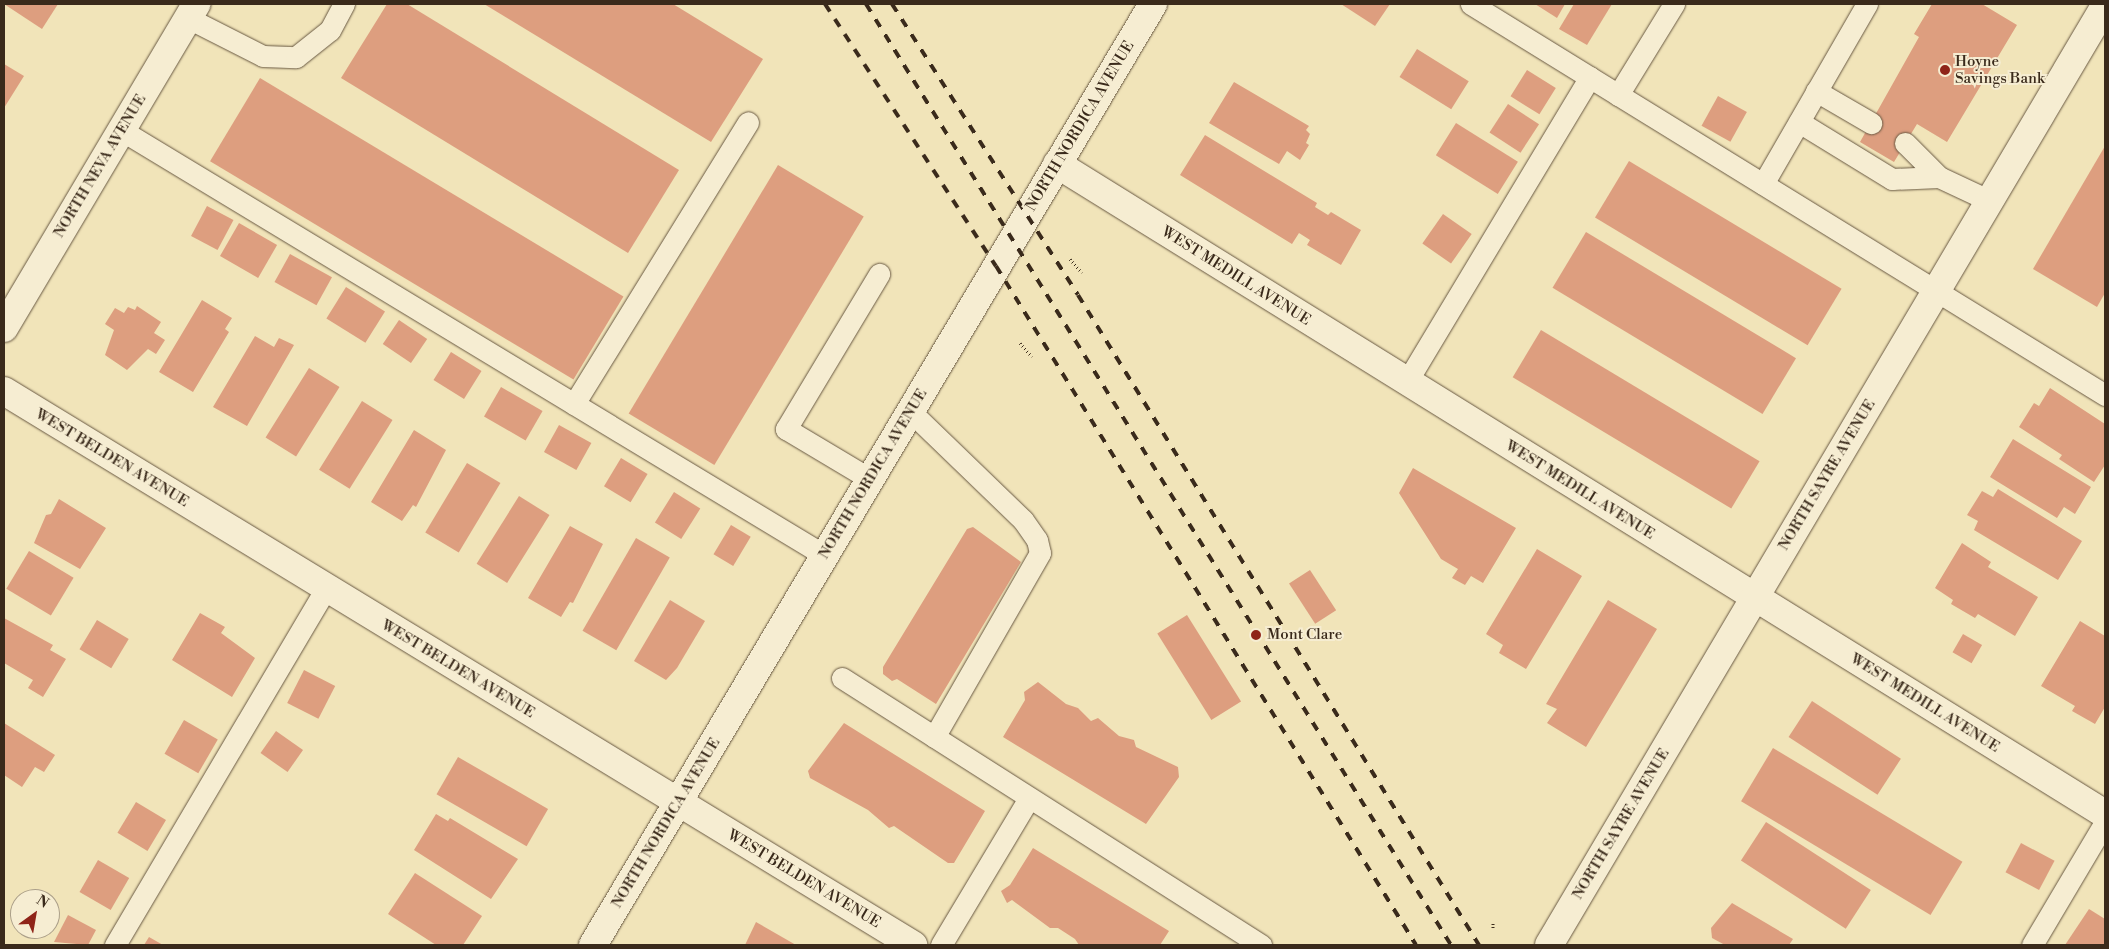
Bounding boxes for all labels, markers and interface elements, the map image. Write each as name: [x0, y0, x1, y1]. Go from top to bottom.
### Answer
street label: NORTH NORDICA AVENUE: [1022, 38, 1138, 214]
place label: Hoyne Savings Bank: [1955, 52, 2045, 87]
marker: Hoyne Savings Bank: [1939, 64, 1951, 76]
street label: NORTH NEVA AVENUE: [50, 91, 150, 241]
street label: WEST MEDILL AVENUE: [1158, 223, 1314, 329]
street label: NORTH NORDICA AVENUE: [815, 386, 931, 562]
street label: NORTH SAYRE AVENUE: [1775, 396, 1879, 554]
street label: WEST BELDEN AVENUE: [32, 405, 192, 511]
street label: WEST MEDILL AVENUE: [1502, 437, 1658, 543]
street label: WEST BELDEN AVENUE: [378, 616, 538, 722]
place label: Mont Clare: [1267, 626, 1342, 644]
marker: Mont Clare: [1249, 628, 1263, 642]
street label: WEST MEDILL AVENUE: [1847, 650, 2003, 756]
street label: NORTH NORDICA AVENUE: [608, 735, 724, 911]
street label: NORTH SAYRE AVENUE: [1569, 745, 1673, 903]
street label: WEST BELDEN AVENUE: [724, 826, 884, 932]
north arrow: [10, 889, 60, 939]
text: N: [33, 892, 52, 913]

